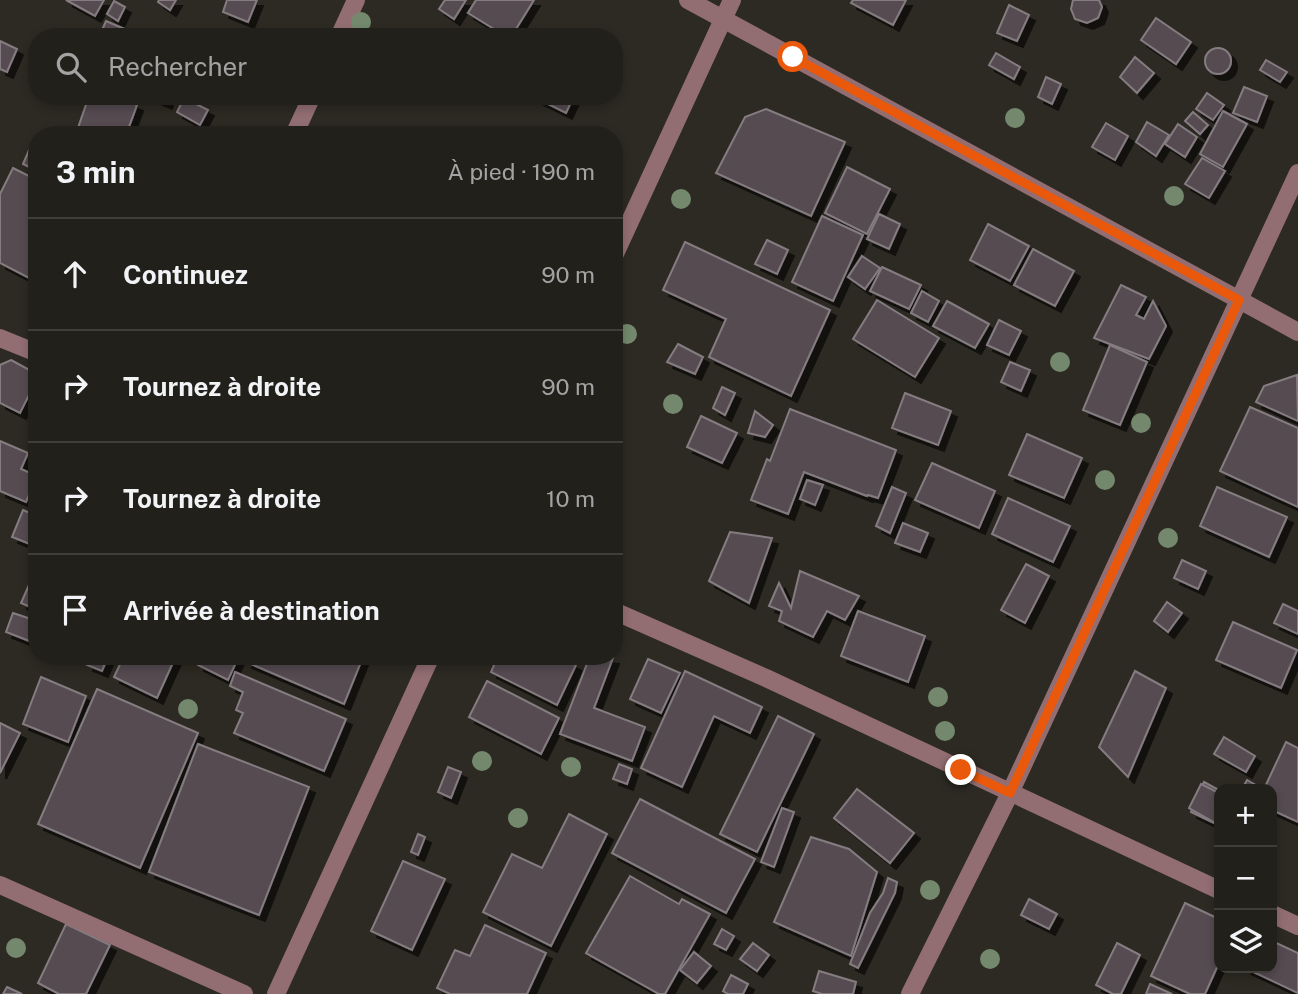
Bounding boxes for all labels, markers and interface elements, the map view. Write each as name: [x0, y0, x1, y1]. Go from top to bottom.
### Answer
search box: [28, 28, 623, 105]
route start: [777, 41, 808, 72]
icon: search: [52, 48, 90, 86]
text: Rechercher: [108, 51, 247, 82]
text: 3 min: [56, 154, 135, 190]
text: À pied · 190 m: [448, 158, 595, 185]
icon: ahead: [56, 255, 94, 293]
text: Continuez: [123, 259, 248, 290]
text: 90 m: [541, 261, 595, 288]
icon: right: [56, 367, 94, 405]
text: Tournez à droite: [123, 371, 321, 402]
text: 90 m: [541, 373, 595, 400]
icon: right: [56, 479, 94, 517]
text: Tournez à droite: [123, 483, 321, 514]
text: 10 m: [546, 485, 595, 512]
icon: arrive: [56, 591, 94, 629]
text: Arrivée à destination: [123, 595, 380, 626]
route end: [945, 754, 976, 785]
map controls: [1214, 784, 1277, 973]
button: +: [1214, 784, 1277, 847]
button: −: [1214, 847, 1277, 910]
button: layers: [1214, 910, 1277, 973]

